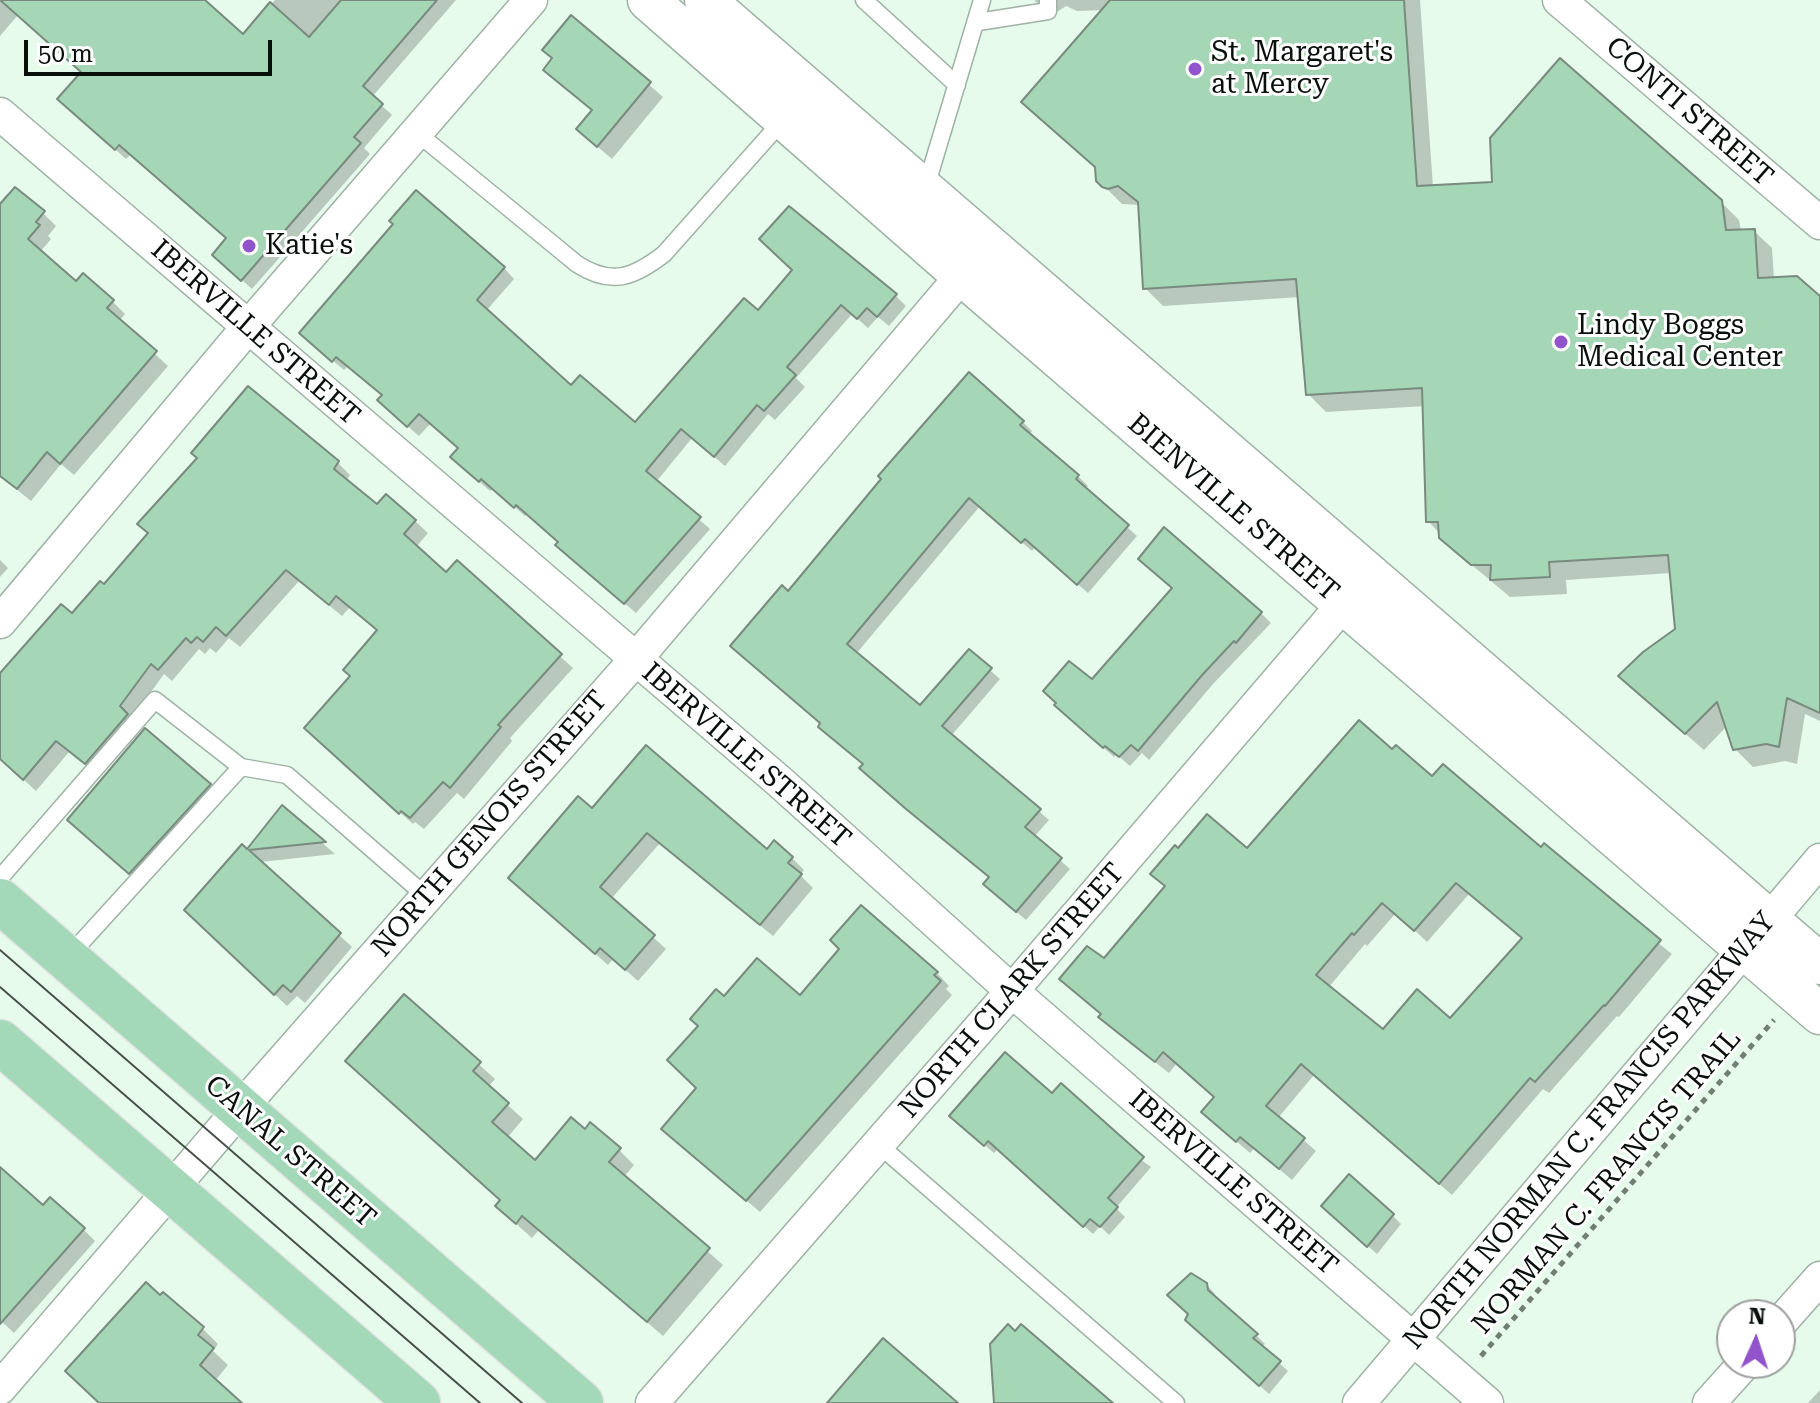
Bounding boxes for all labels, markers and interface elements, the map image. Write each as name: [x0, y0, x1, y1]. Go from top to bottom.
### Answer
scale bar: [28, 24, 276, 74]
street label: CONTI STREET: [1599, 30, 1779, 194]
place label: St. Margaret's at Mercy: [1211, 36, 1393, 102]
text: 50 m: [38, 40, 93, 68]
marker: St. Margaret's at Mercy: [1186, 60, 1204, 78]
place label: Katie's: [265, 229, 353, 263]
street label: IBERVILLE STREET: [144, 233, 366, 433]
marker: Katie's: [240, 237, 258, 255]
place label: Lindy Boggs Medical Center: [1577, 309, 1783, 375]
marker: Lindy Boggs Medical Center: [1552, 333, 1570, 351]
street label: BIENVILLE STREET: [1121, 407, 1345, 609]
street label: IBERVILLE STREET: [635, 656, 857, 856]
street label: NORTH GENOIS STREET: [365, 684, 615, 964]
street label: NORTH CLARK STREET: [892, 857, 1132, 1125]
street label: NORTH NORMAN C. FRANCIS PARKWAY: [1397, 906, 1783, 1356]
street label: NORMAN C. FRANCIS TRAIL: [1466, 1023, 1748, 1341]
street label: CANAL STREET: [198, 1069, 382, 1235]
street label: IBERVILLE STREET: [1122, 1083, 1344, 1283]
north arrow: [1716, 1299, 1796, 1379]

